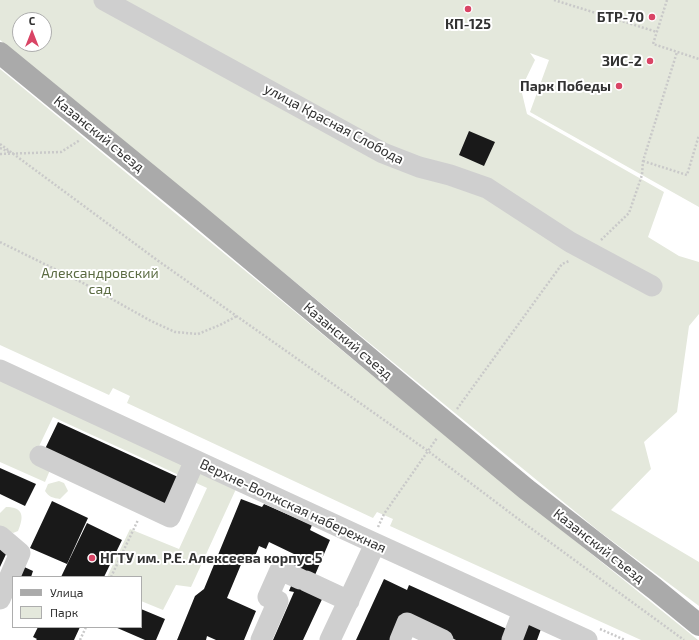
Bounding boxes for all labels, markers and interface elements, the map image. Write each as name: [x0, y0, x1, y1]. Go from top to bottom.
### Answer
marker: КП-125: [463, 4, 473, 14]
place label: БТР-70: [597, 9, 644, 25]
north arrow: [12, 12, 52, 52]
marker: БТР-70: [647, 12, 657, 22]
text: С: [29, 14, 35, 27]
place label: КП-125: [445, 16, 491, 32]
place label: ЗИС-2: [602, 53, 642, 69]
marker: ЗИС-2: [645, 56, 655, 66]
place label: Парк Победы: [520, 78, 611, 94]
street label: улица Красная Слобода: [261, 80, 407, 168]
marker: Парк Победы: [614, 81, 624, 91]
street label: Казанский съезд: [50, 92, 148, 176]
park label: Александровский сад: [41, 265, 159, 298]
street label: Казанский съезд: [300, 299, 396, 383]
street label: Верхне-Волжская набережная: [197, 455, 389, 557]
street label: Казанский съезд: [550, 505, 648, 587]
place label: НГТУ им. Р.Е. Алексеева корпус 5: [100, 550, 322, 566]
marker: НГТУ им. Р.Е. Алексеева корпус 5: [87, 553, 97, 563]
legend: [12, 576, 142, 628]
text: Улица: [50, 585, 83, 599]
text: Парк: [50, 605, 78, 619]

